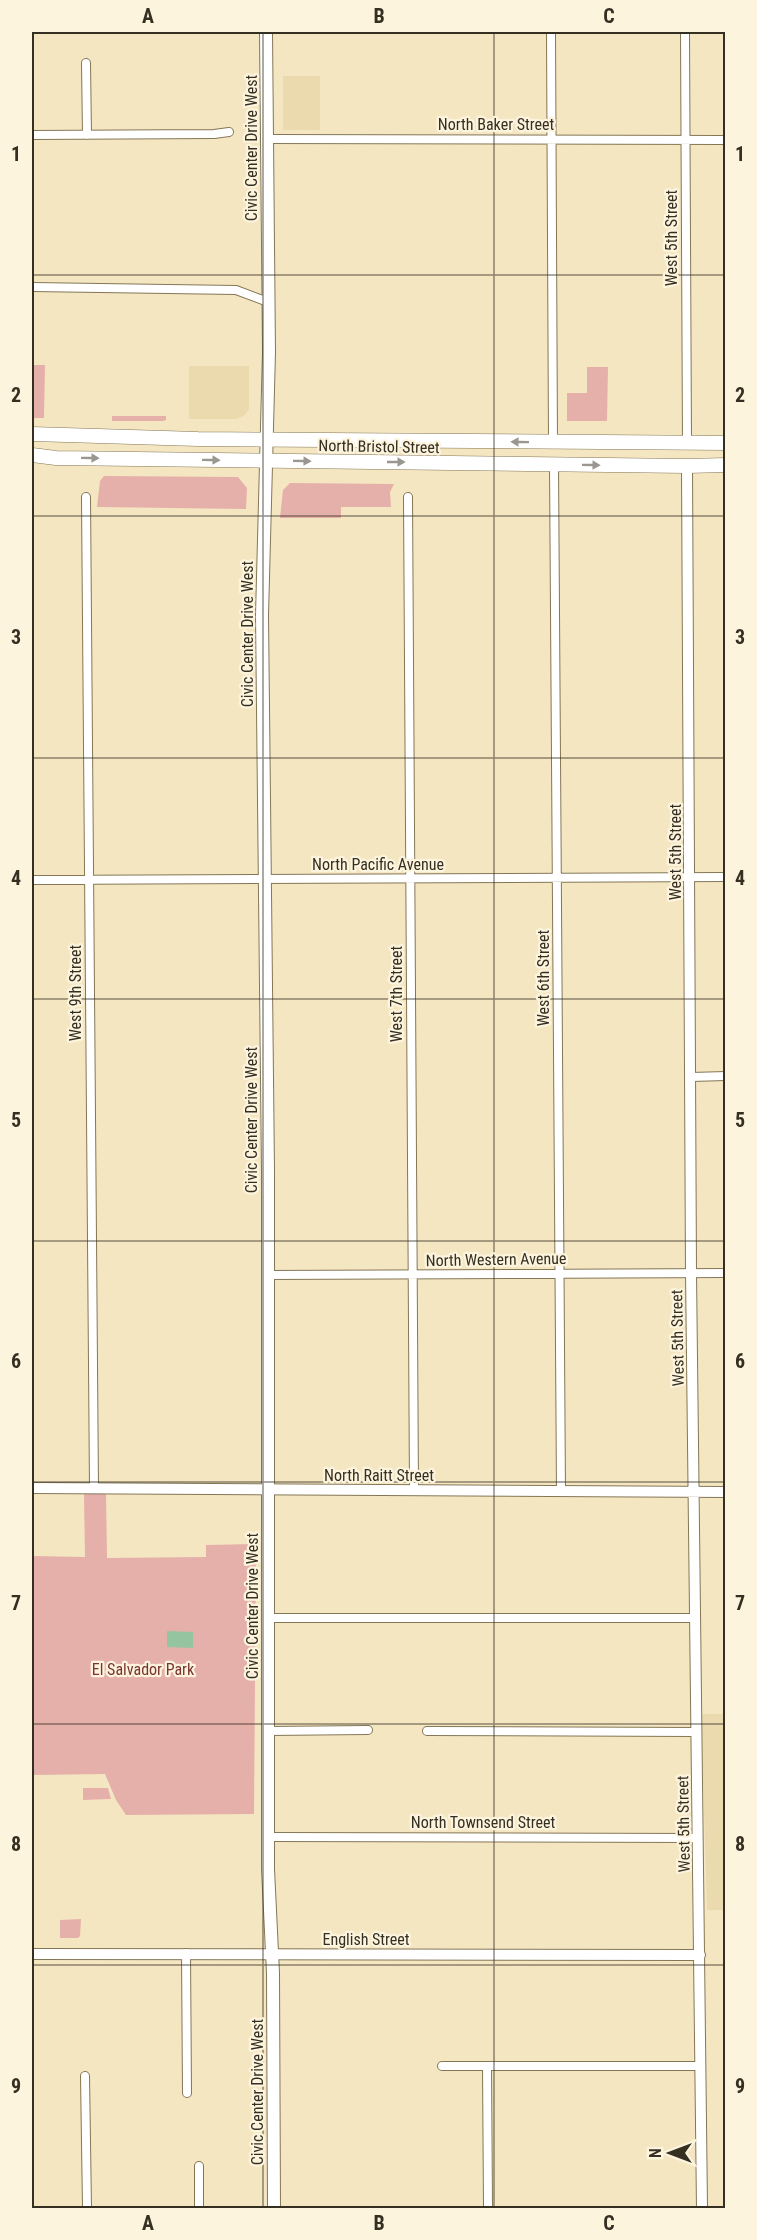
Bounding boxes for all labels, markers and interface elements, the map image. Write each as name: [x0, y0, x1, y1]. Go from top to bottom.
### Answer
text: A: [142, 4, 154, 28]
text: B: [373, 4, 385, 28]
text: C: [603, 4, 615, 28]
street label: Civic Center Drive West: [242, 74, 261, 221]
street label: North Baker Street: [438, 115, 554, 134]
text: 1: [11, 142, 21, 166]
text: 1: [735, 142, 745, 166]
street label: West 5th Street: [662, 189, 681, 286]
text: 2: [11, 383, 21, 407]
text: 2: [735, 383, 745, 407]
street label: North Bristol Street: [318, 436, 440, 457]
one-way arrow: [511, 437, 530, 447]
one-way arrow: [80, 453, 99, 463]
one-way arrow: [201, 455, 220, 465]
one-way arrow: [293, 456, 312, 466]
one-way arrow: [387, 457, 406, 467]
one-way arrow: [582, 460, 601, 470]
street label: Civic Center Drive West: [238, 560, 257, 707]
text: 3: [11, 625, 21, 649]
text: 3: [735, 625, 745, 649]
street label: West 5th Street: [666, 803, 685, 900]
street label: North Pacific Avenue: [312, 855, 444, 874]
text: 4: [11, 866, 21, 890]
text: 4: [735, 866, 745, 890]
street label: West 6th Street: [534, 929, 553, 1026]
street label: West 9th Street: [66, 944, 85, 1041]
street label: West 7th Street: [387, 945, 406, 1042]
street label: Civic Center Drive West: [242, 1046, 261, 1193]
text: 5: [11, 1108, 21, 1132]
text: 5: [735, 1108, 745, 1132]
street label: North Western Avenue: [426, 1249, 567, 1270]
street label: West 5th Street: [667, 1289, 688, 1386]
text: 6: [11, 1349, 21, 1373]
text: 6: [735, 1349, 745, 1373]
street label: North Raitt Street: [324, 1466, 434, 1485]
street label: Civic Center Drive West: [243, 1532, 262, 1679]
text: 7: [11, 1591, 21, 1615]
text: 7: [735, 1591, 745, 1615]
park label: El Salvador Park: [92, 1660, 195, 1679]
street label: West 5th Street: [673, 1775, 694, 1872]
street label: North Townsend Street: [411, 1813, 555, 1832]
text: 8: [11, 1832, 21, 1856]
text: 8: [735, 1832, 745, 1856]
street label: English Street: [322, 1930, 410, 1949]
street label: Civic Center Drive West: [248, 2018, 267, 2165]
text: 9: [11, 2074, 21, 2098]
text: 9: [735, 2074, 745, 2098]
north arrow: [640, 2123, 700, 2183]
text: N: [646, 2148, 665, 2158]
text: A: [142, 2211, 154, 2235]
text: B: [373, 2211, 385, 2235]
text: C: [603, 2211, 615, 2235]

